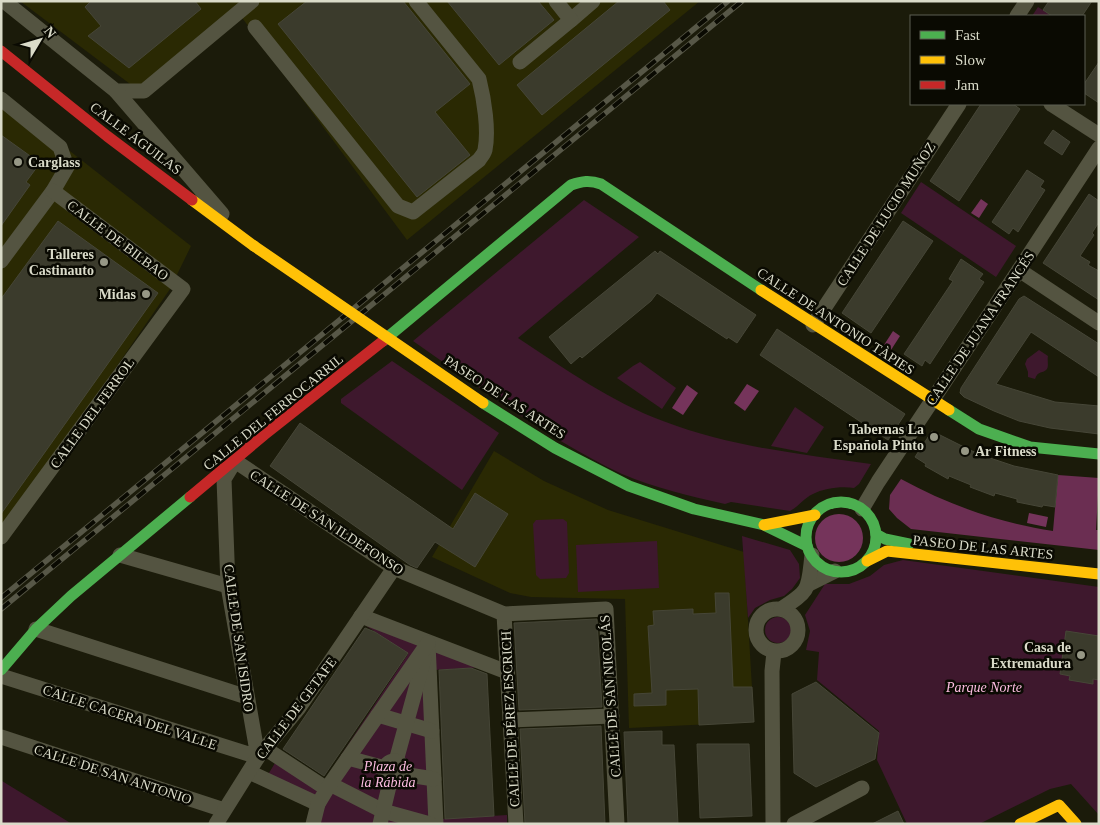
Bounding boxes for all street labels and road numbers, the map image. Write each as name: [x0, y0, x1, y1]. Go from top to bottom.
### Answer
street label: CALLE ÁGUILAS: [87, 98, 185, 178]
street label: CALLE DE LUCIO MUÑOZ: [834, 140, 939, 289]
street label: CALLE DE BILBAO: [64, 197, 171, 283]
street label: CALLE DE JUANA FRANCÉS: [922, 248, 1038, 408]
street label: CALLE DE ANTONIO TÀPIES: [754, 264, 918, 378]
street label: CALLE DEL FERROCARRIL: [200, 351, 346, 473]
street label: PASEO DE LAS ARTES: [441, 353, 568, 442]
street label: CALLE DEL FERROL: [47, 355, 137, 471]
street label: CALLE DE SAN ILDEFONSO: [247, 467, 406, 578]
street label: PASEO DE LAS ARTES: [912, 533, 1054, 562]
street label: CALLE DE SAN ISIDRO: [221, 563, 256, 713]
street label: CALLE DE SAN NICOLÁS: [596, 614, 624, 778]
street label: CALLE DE PÉREZ ESCRICH: [497, 631, 523, 807]
street label: CALLE DE GETAFE: [253, 655, 339, 762]
street label: CALLE CACERA DEL VALLE: [41, 682, 219, 753]
street label: CALLE DE SAN ANTONIO: [32, 742, 194, 807]

